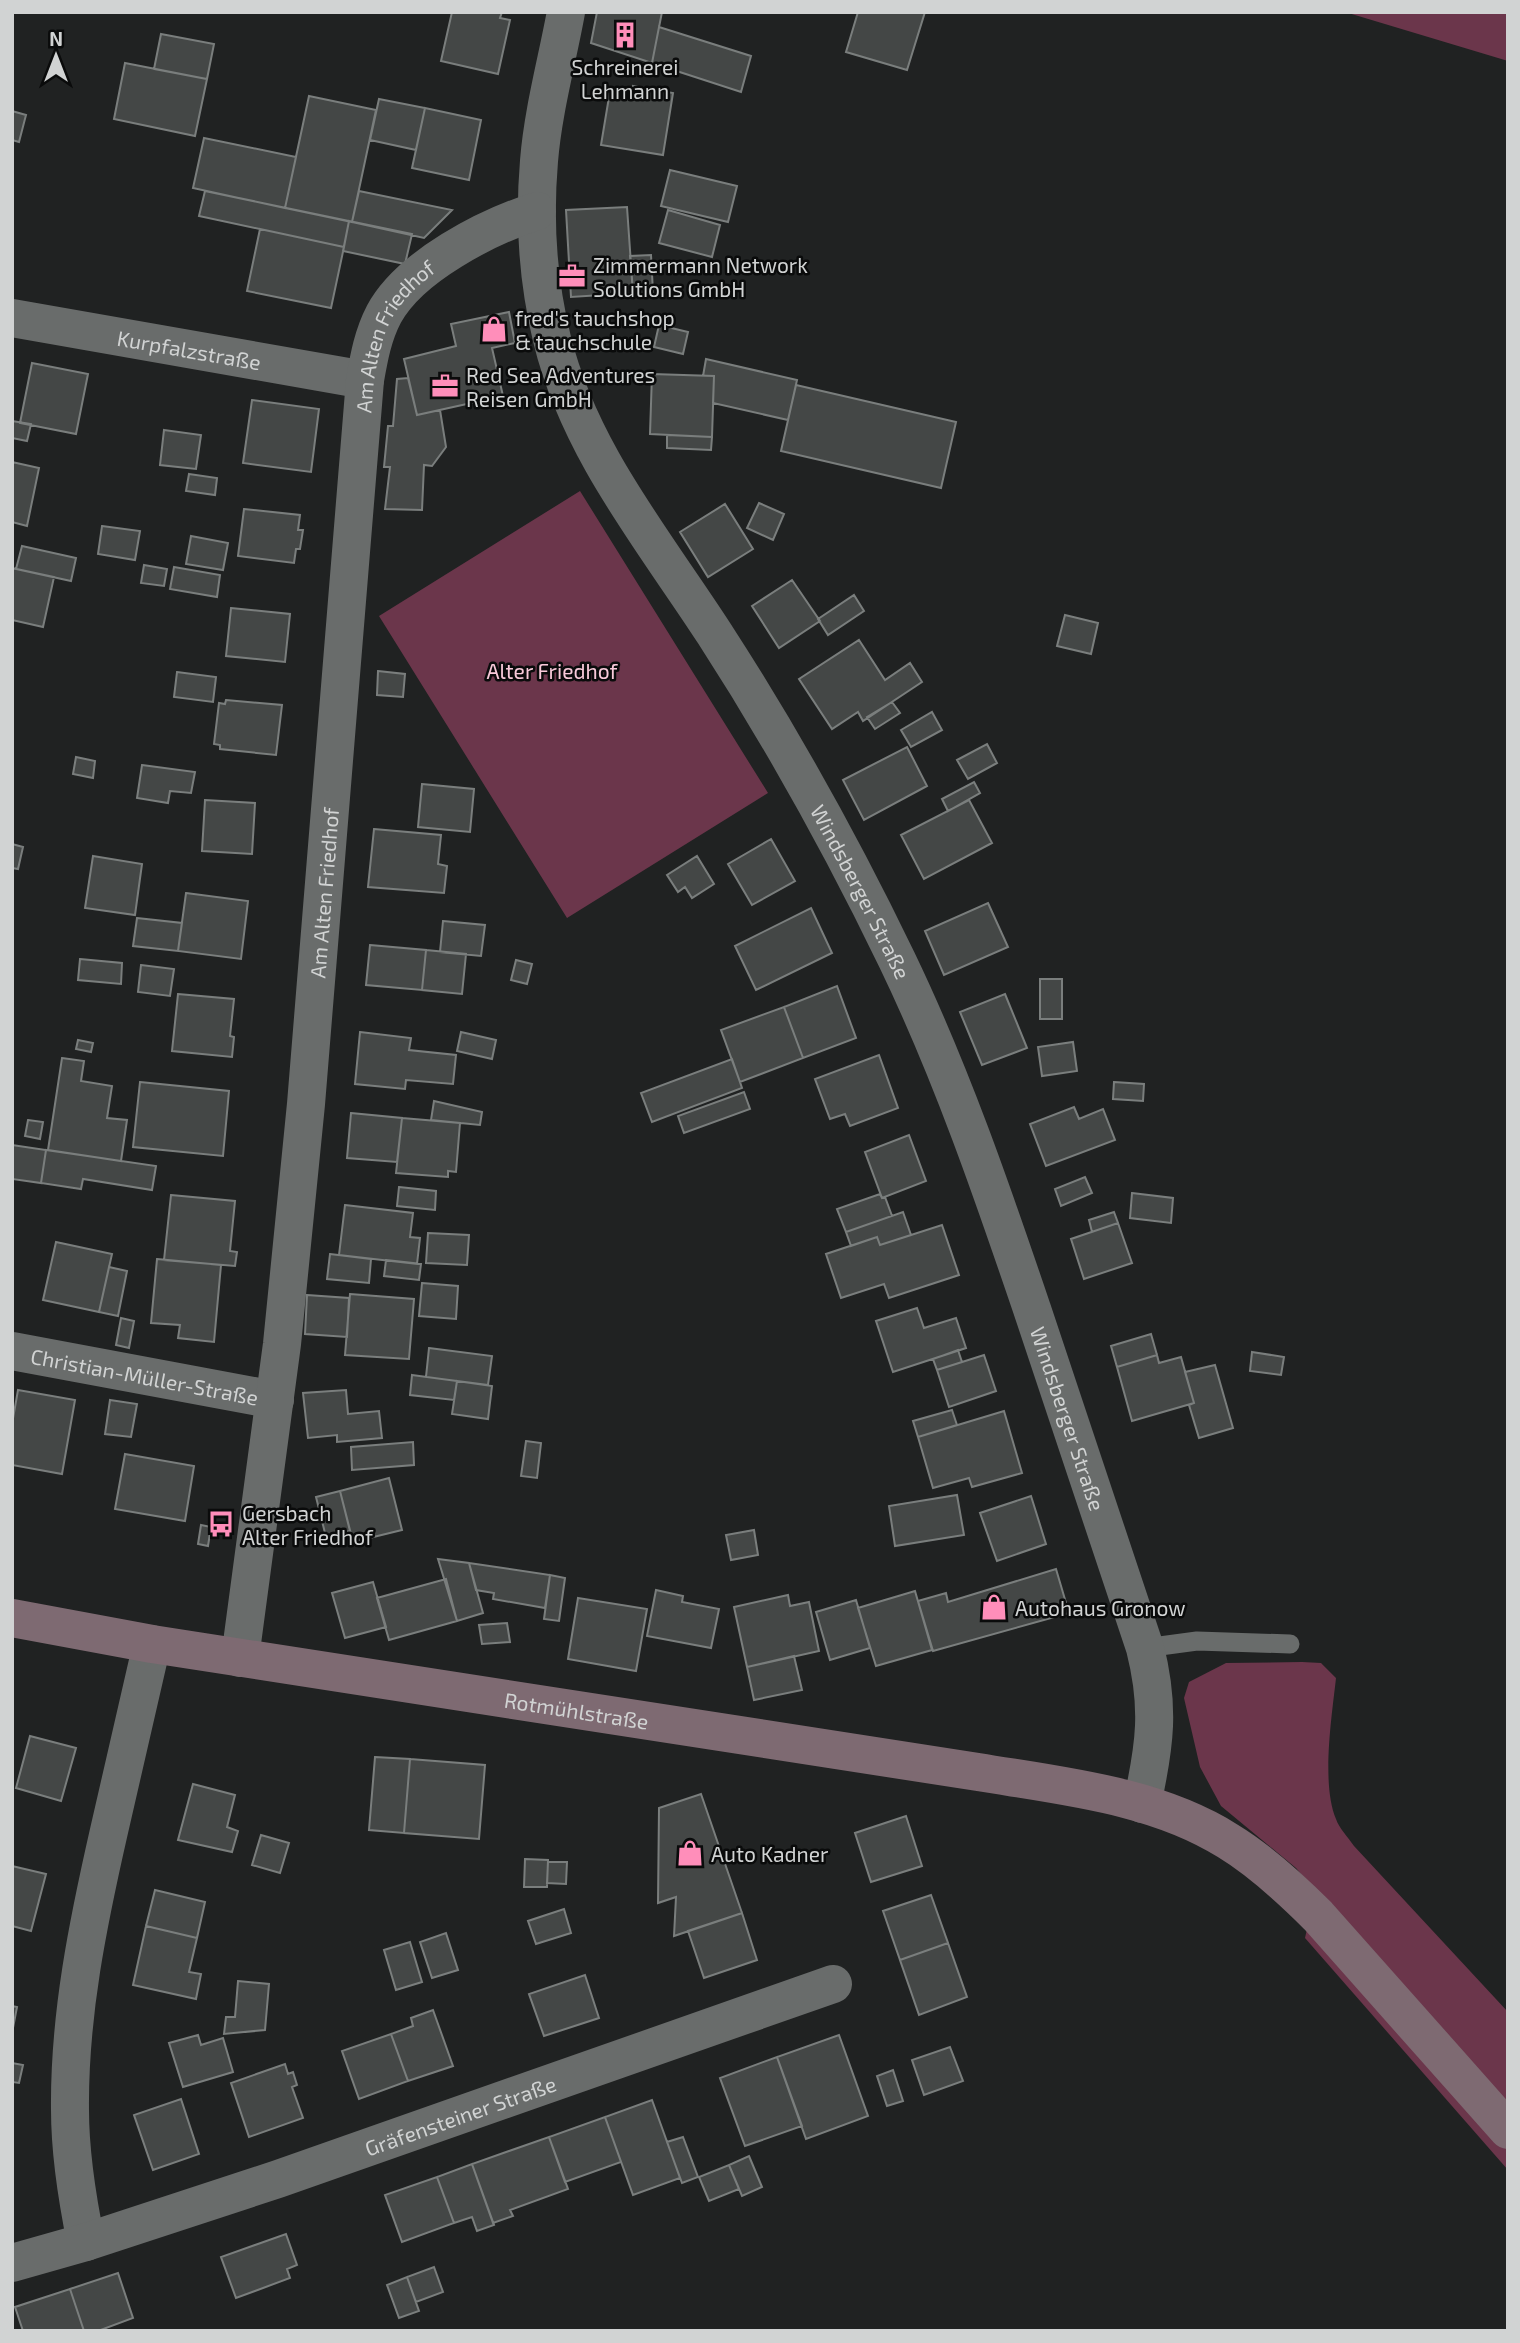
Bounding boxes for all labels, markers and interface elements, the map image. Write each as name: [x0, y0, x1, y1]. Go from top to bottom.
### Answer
building icon: Schreinerei Lehmann: [610, 20, 640, 50]
north arrow: [21, 21, 91, 91]
text: N: [49, 27, 63, 50]
place label: Schreinerei Lehmann: [572, 54, 679, 103]
place label: Zimmermann Network Solutions GmbH: [593, 252, 808, 301]
street label: Am Alten Friedhof: [350, 254, 439, 414]
office icon: Zimmermann Network Solutions GmbH: [557, 261, 587, 291]
place label: fred's tauchshop & tauchschule: [515, 305, 675, 354]
shop icon: fred's tauchshop & tauchschule: [479, 314, 509, 344]
street label: Kurpfalzstraße: [115, 324, 263, 374]
place label: Red Sea Adventures Reisen GmbH: [466, 362, 655, 411]
office icon: Red Sea Adventures Reisen GmbH: [430, 371, 460, 401]
park label: Alter Friedhof: [486, 658, 619, 683]
street label: Windsberger Straße: [806, 800, 916, 982]
street label: Am Alten Friedhof: [304, 805, 343, 979]
street label: Windsberger Straße: [1026, 1323, 1111, 1513]
street label: Christian-Müller-Straße: [29, 1342, 260, 1409]
place label: Gersbach Alter Friedhof: [242, 1500, 374, 1549]
bus stop icon: Gersbach Alter Friedhof: [206, 1509, 236, 1539]
shop icon: Autohaus Gronow: [979, 1592, 1009, 1622]
place label: Autohaus Gronow: [1015, 1595, 1186, 1620]
street label: Rotmühlstraße: [503, 1686, 650, 1733]
shop icon: Auto Kadner: [675, 1838, 705, 1868]
place label: Auto Kadner: [711, 1841, 829, 1866]
street label: Gräfensteiner Straße: [361, 2070, 559, 2160]

